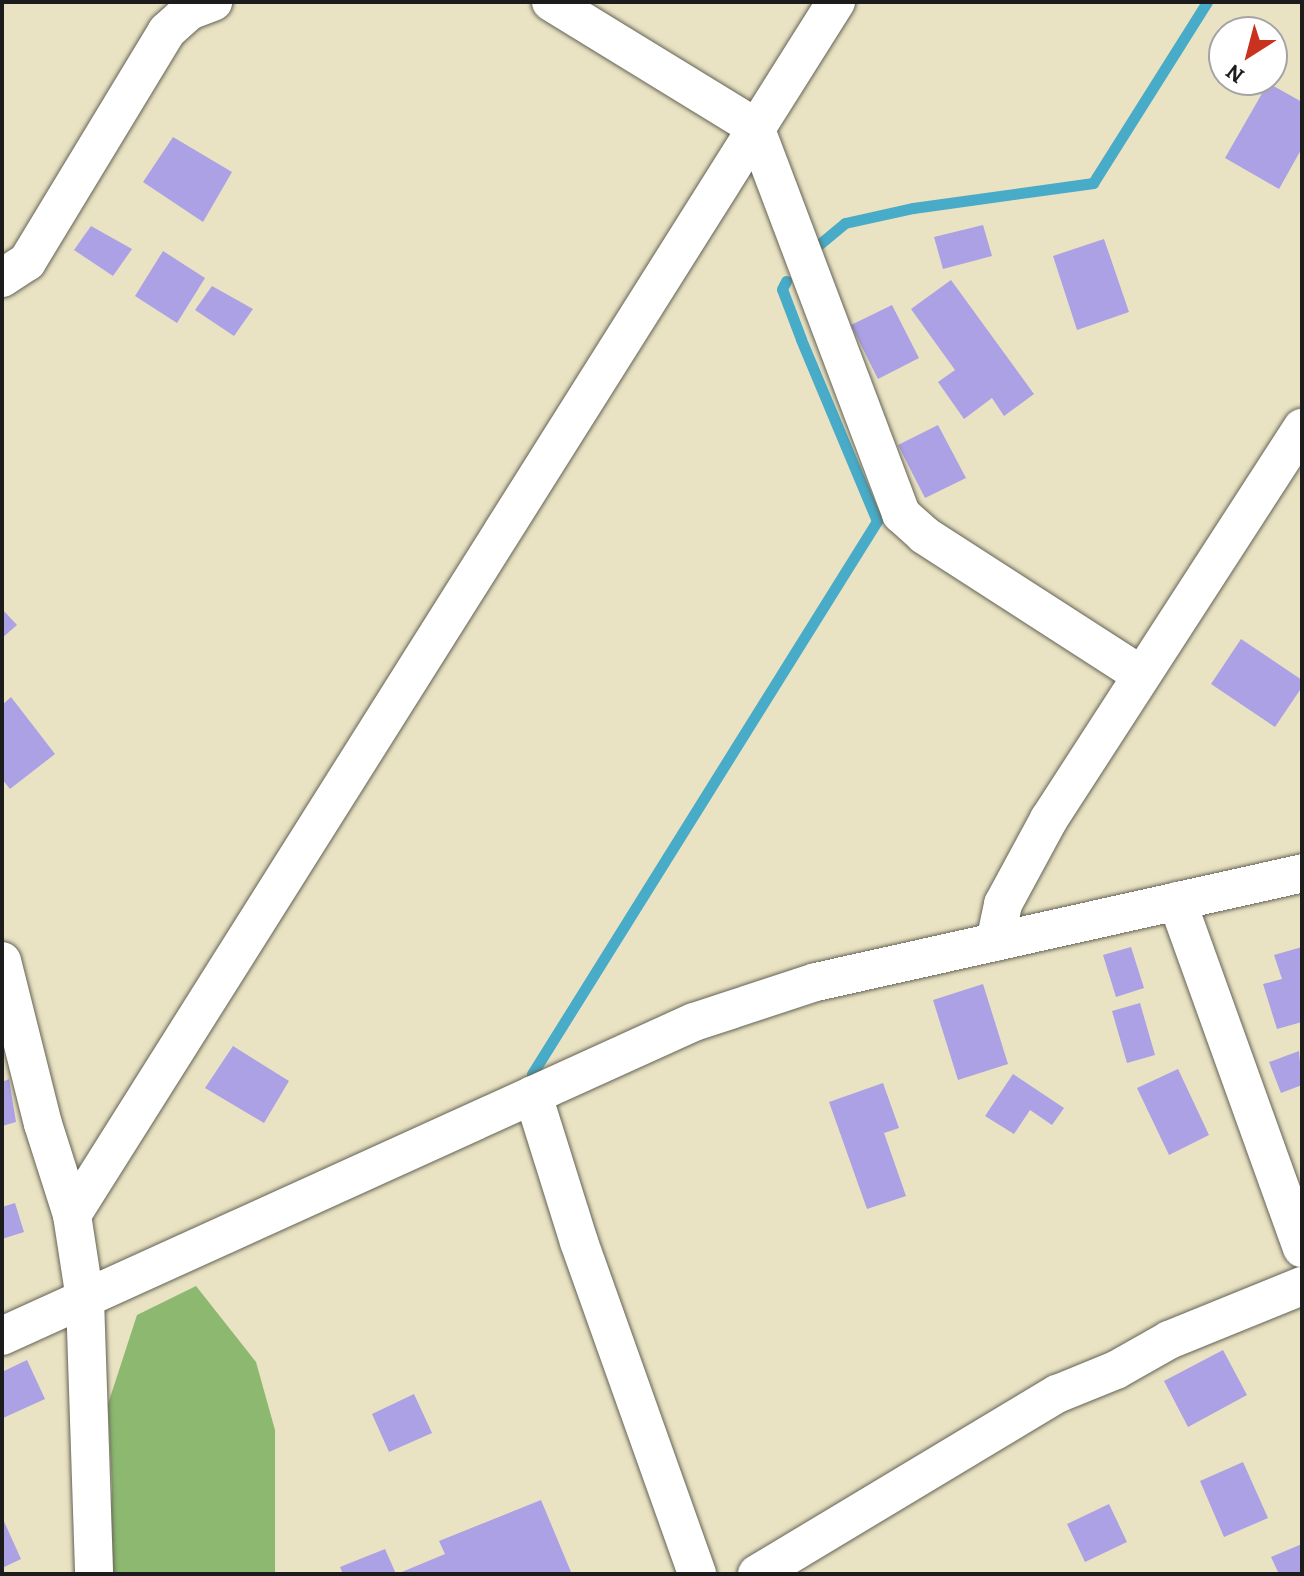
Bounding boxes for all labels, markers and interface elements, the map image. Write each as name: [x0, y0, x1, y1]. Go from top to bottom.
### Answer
north arrow: [1208, 16, 1288, 96]
text: N: [1220, 57, 1250, 91]

